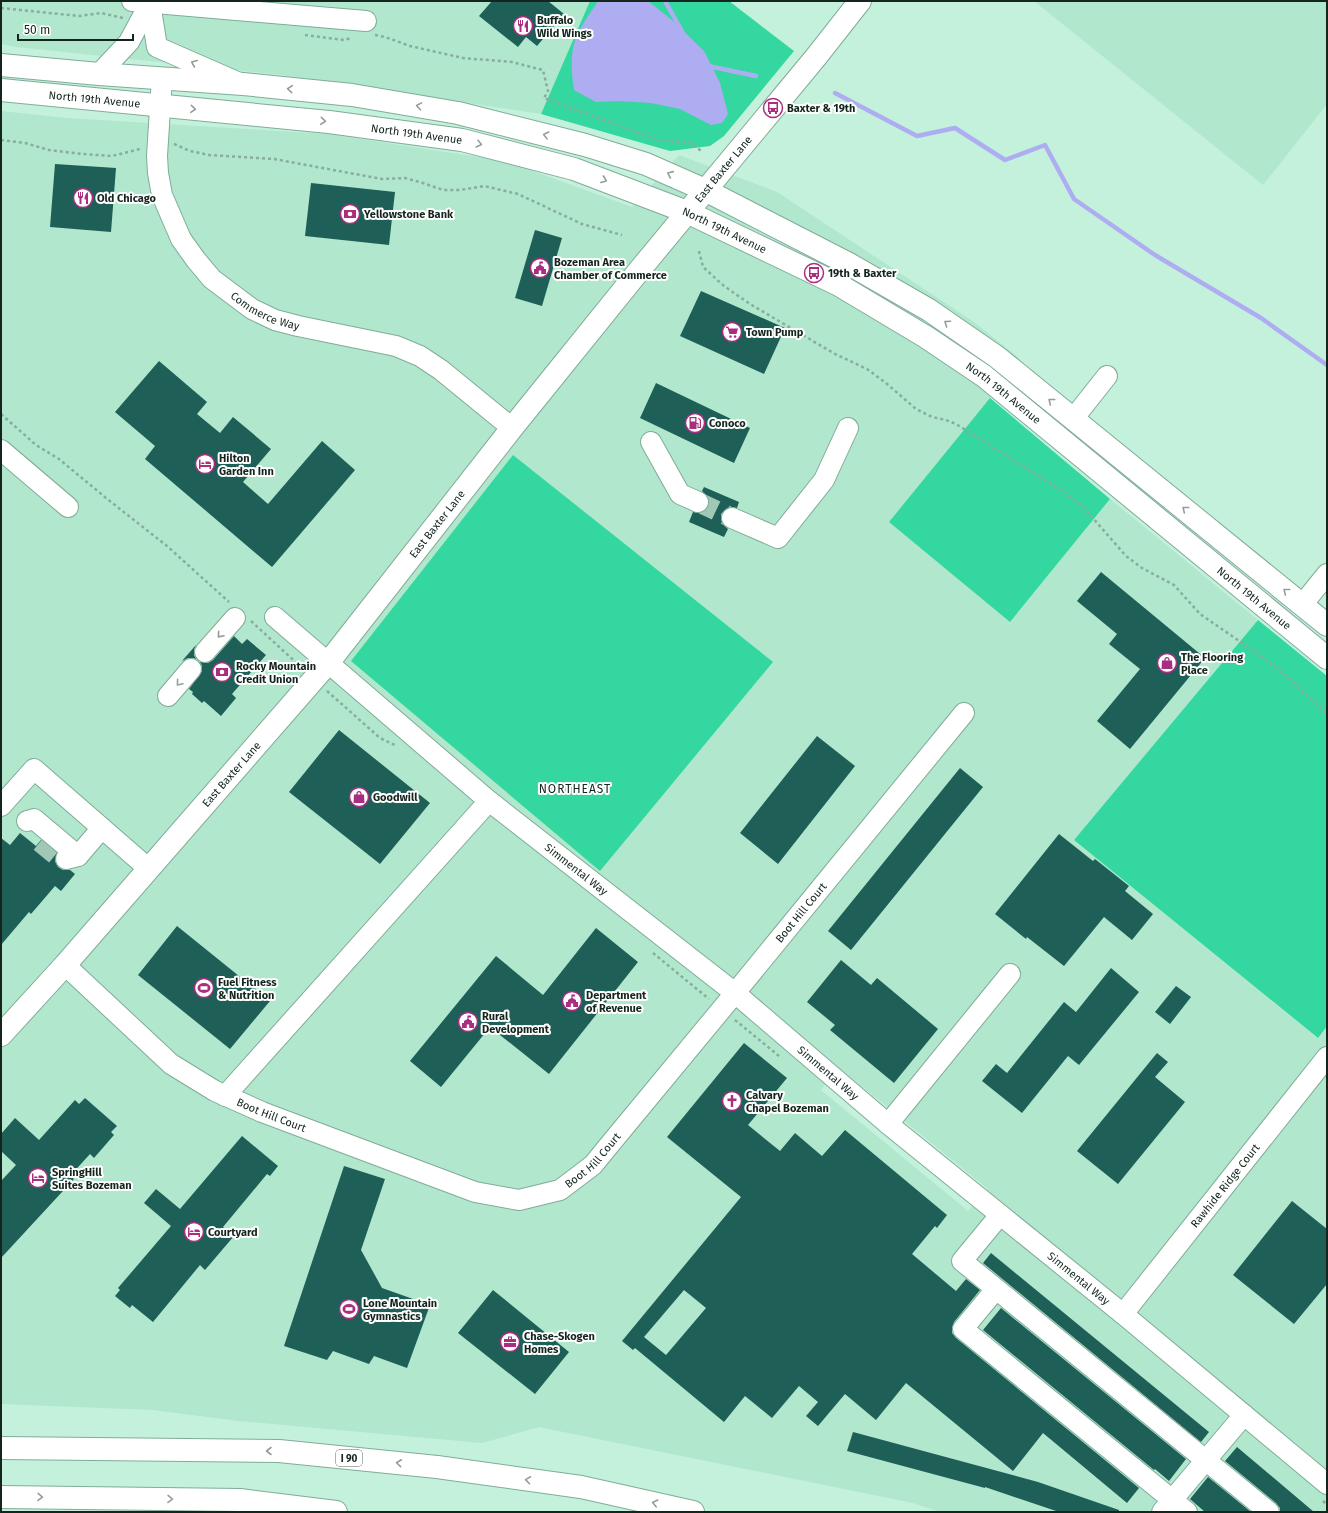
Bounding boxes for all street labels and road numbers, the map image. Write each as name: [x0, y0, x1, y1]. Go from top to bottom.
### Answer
street label: North 19th Avenue: [48, 89, 141, 111]
street label: North 19th Avenue: [370, 122, 463, 147]
street label: East Baxter Lane: [692, 133, 755, 205]
street label: North 19th Avenue: [680, 205, 769, 256]
street label: Commerce Way: [228, 289, 301, 333]
street label: North 19th Avenue: [963, 360, 1043, 427]
street label: East Baxter Lane: [407, 488, 468, 561]
street label: North 19th Avenue: [1214, 564, 1294, 633]
street label: East Baxter Lane: [200, 739, 264, 810]
street label: Simmental Way: [542, 841, 611, 899]
street label: Boot Hill Court: [773, 880, 830, 945]
street label: Simmental Way: [795, 1043, 862, 1103]
street label: Boot Hill Court: [235, 1096, 308, 1135]
street label: Boot Hill Court: [562, 1130, 624, 1191]
street label: Rawhide Ridge Court: [1188, 1141, 1263, 1230]
street label: Simmental Way: [1045, 1250, 1113, 1308]
road number: I 90: [336, 1450, 362, 1466]

